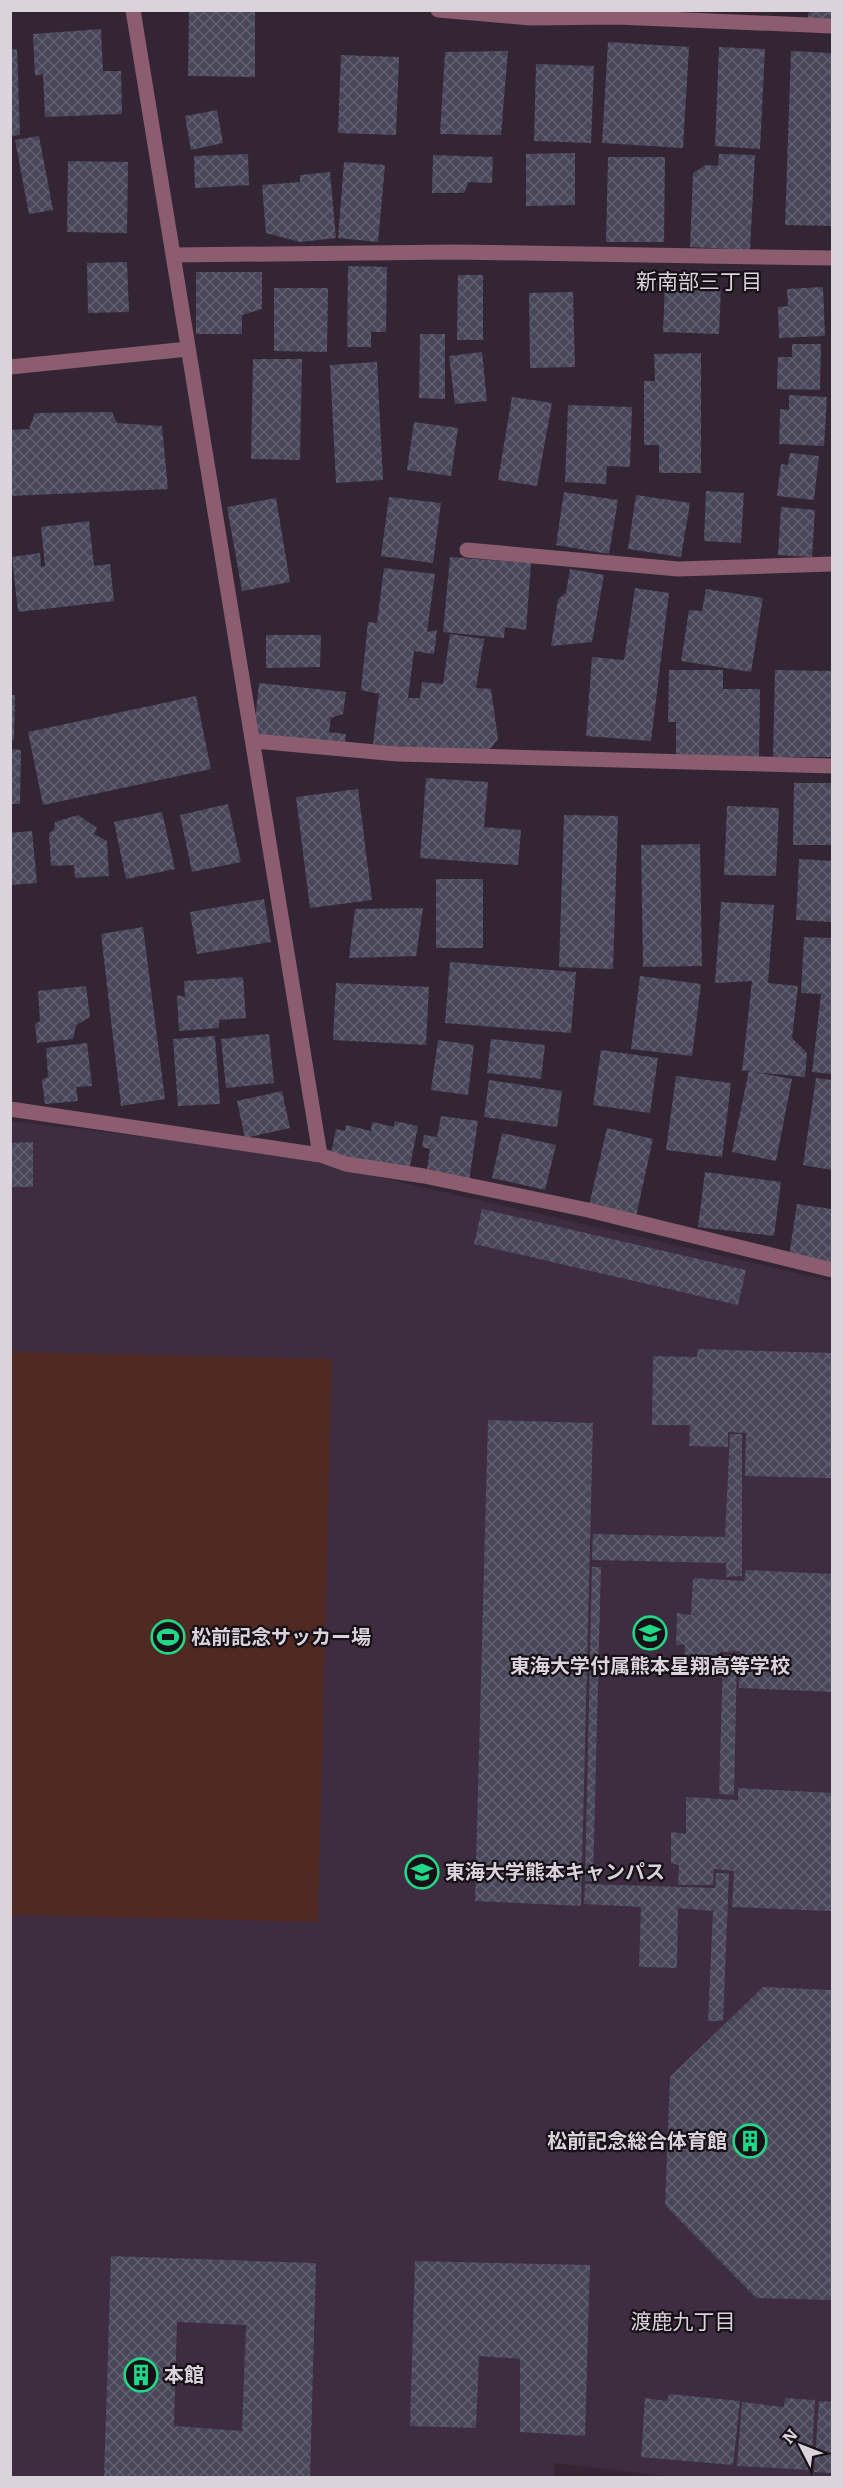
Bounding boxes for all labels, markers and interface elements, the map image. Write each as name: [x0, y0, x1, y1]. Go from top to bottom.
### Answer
district label: 新南部三丁目: [636, 264, 762, 295]
school or university icon: 東海大学付属熊本星翔高等学校: [632, 1615, 668, 1651]
sports icon: 松前記念サッカー場: [150, 1619, 186, 1655]
place label: 松前記念サッカー場: [191, 1620, 371, 1650]
place label: 東海大学付属熊本星翔高等学校: [510, 1649, 790, 1679]
school or university icon: 東海大学熊本キャンパス: [404, 1854, 440, 1890]
place label: 東海大学熊本キャンパス: [445, 1855, 665, 1885]
building icon: 松前記念総合体育館: [732, 2123, 768, 2159]
place label: 松前記念総合体育館: [547, 2124, 727, 2154]
district label: 渡鹿九丁目: [631, 2304, 736, 2335]
building icon: 本館: [123, 2357, 159, 2393]
place label: 本館: [164, 2358, 204, 2388]
north arrow: [771, 2416, 831, 2476]
text: N: [776, 2422, 803, 2448]

